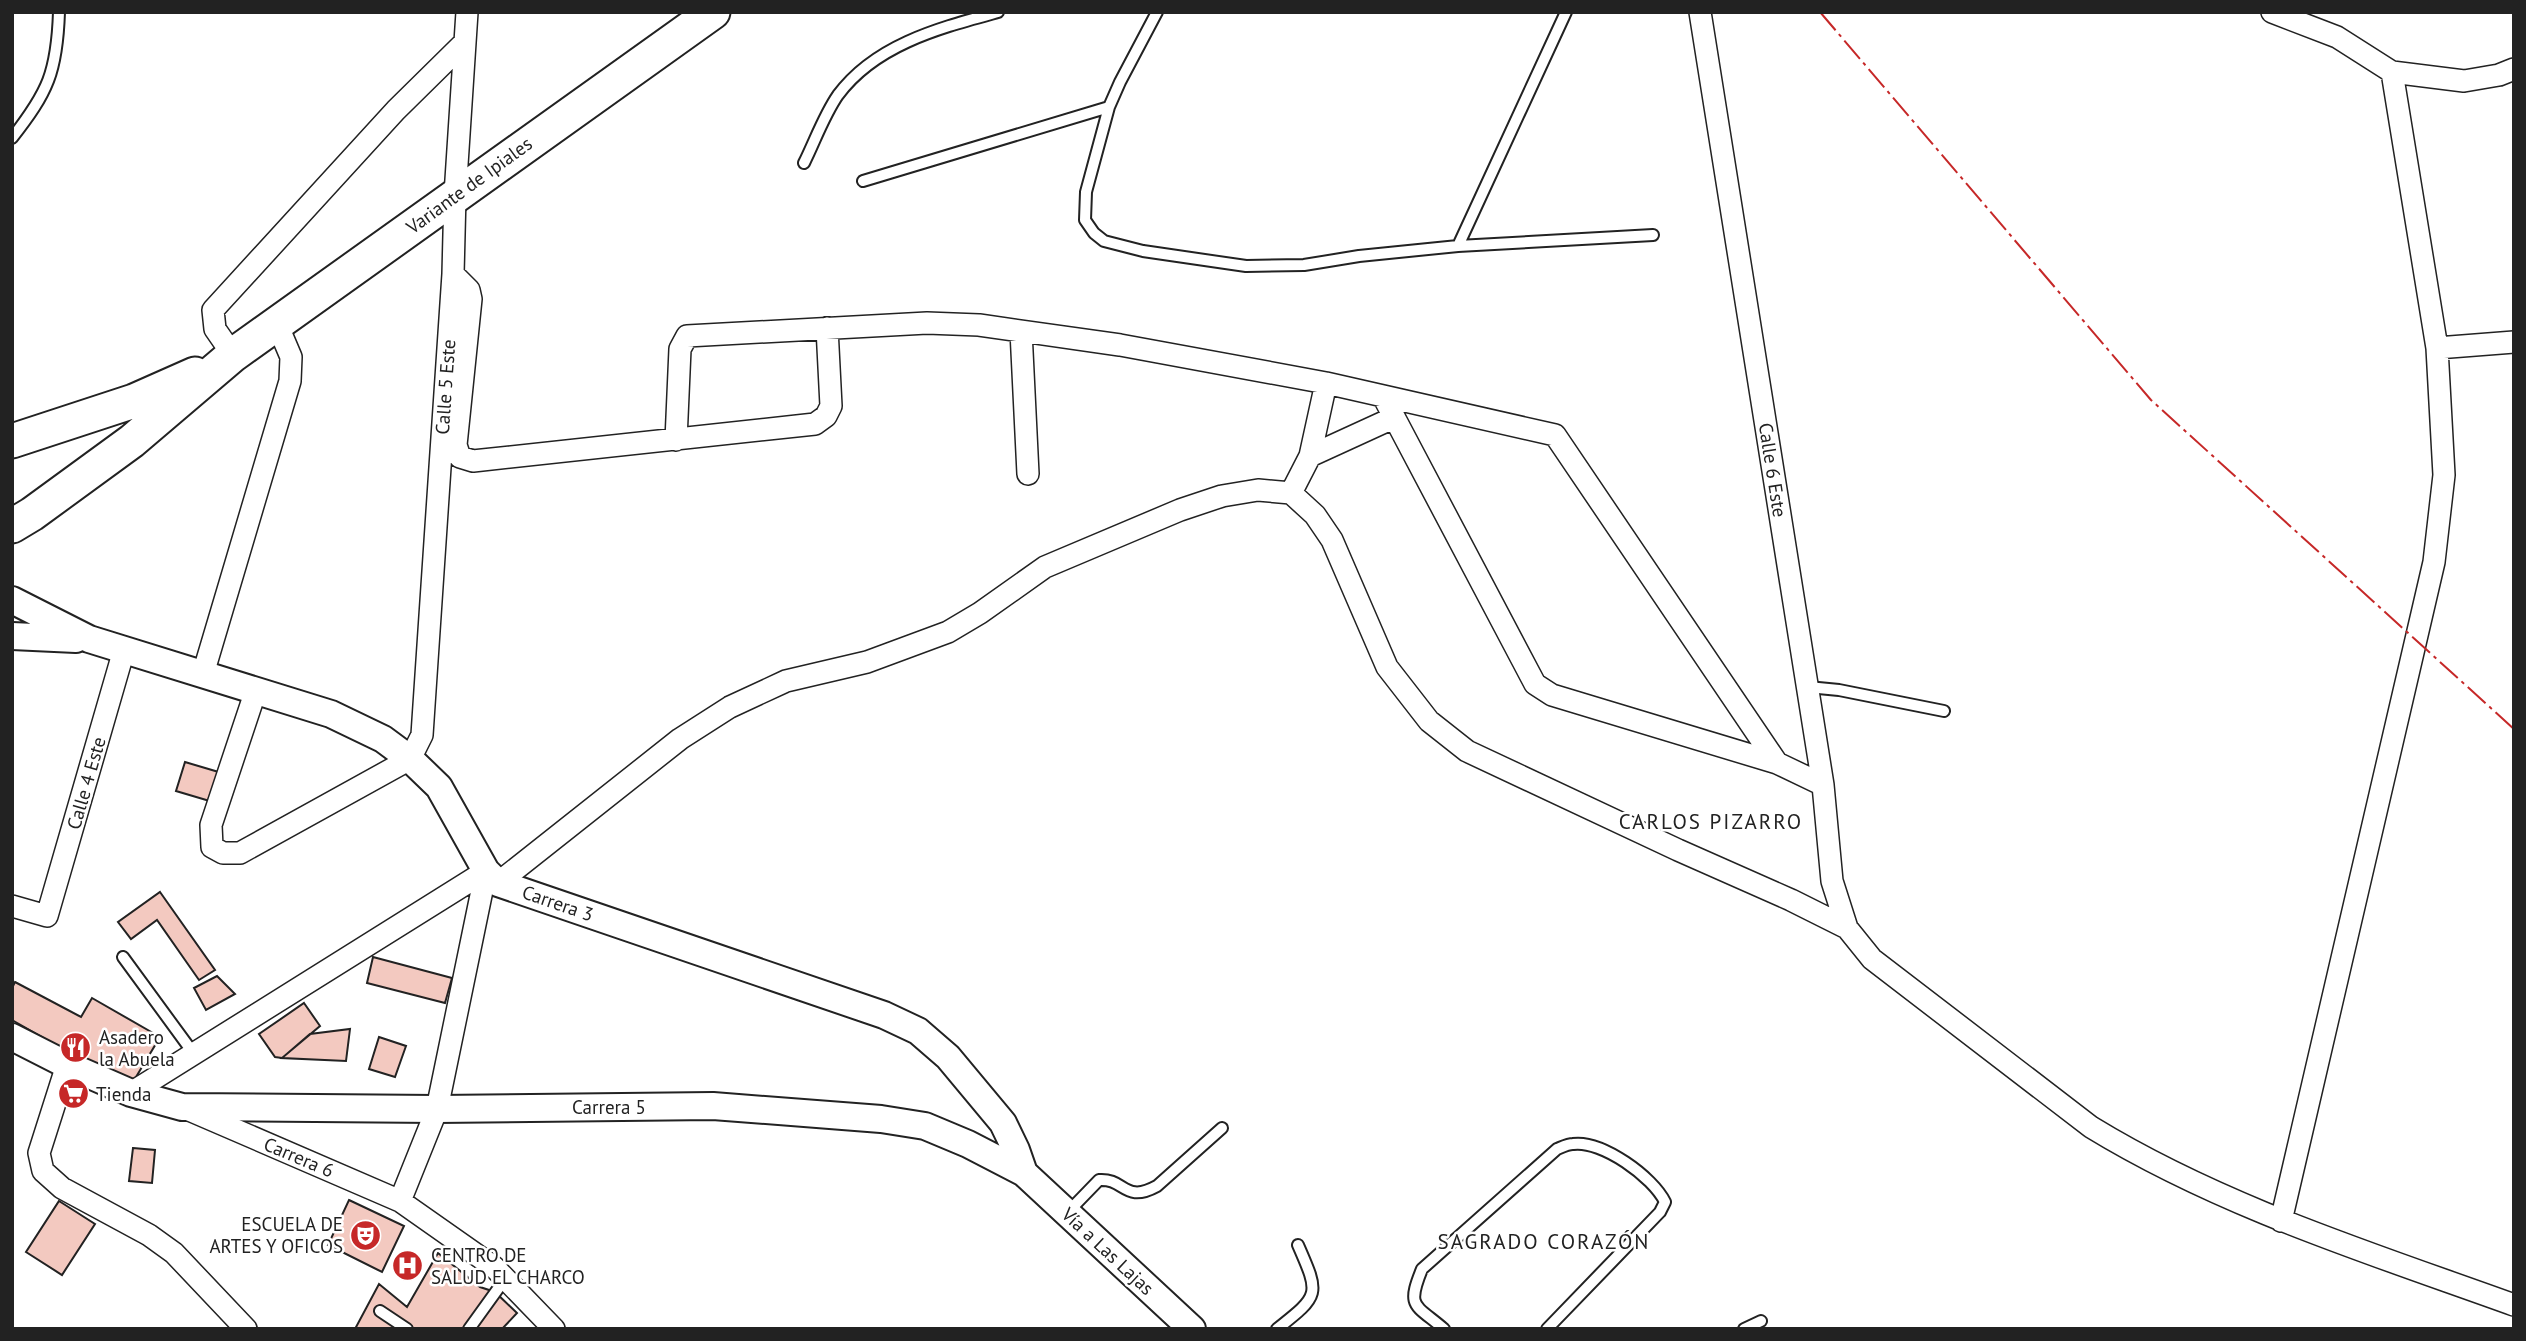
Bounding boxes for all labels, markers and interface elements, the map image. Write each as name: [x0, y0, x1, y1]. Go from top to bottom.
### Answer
street label: Variante de Ipiales: [400, 131, 537, 239]
street label: Calle 5 Este: [430, 339, 460, 435]
street label: Calle 6 Este: [1754, 421, 1792, 519]
street label: Calle 4 Este: [61, 734, 111, 832]
district label: CARLOS PIZARRO: [1619, 808, 1803, 835]
street label: Carrera 3: [519, 880, 597, 926]
place label: Asadero la Abuela: [99, 1025, 175, 1071]
restaurant icon: Asadero la Abuela: [59, 1031, 93, 1065]
supermarket icon: Tienda: [56, 1077, 90, 1111]
place label: Tienda: [96, 1082, 151, 1106]
street label: Carrera 5: [572, 1095, 646, 1119]
street label: Carrera 6: [260, 1132, 338, 1182]
street label: Vía a Las Lajas: [1056, 1202, 1159, 1300]
place label: ESCUELA DE ARTES Y OFICOS: [209, 1212, 343, 1258]
theatre icon: ESCUELA DE ARTES Y OFICOS: [349, 1218, 383, 1252]
district label: SAGRADO CORAZÓN: [1438, 1228, 1650, 1255]
place label: CENTRO DE SALUD EL CHARCO: [431, 1243, 585, 1289]
hospital icon: CENTRO DE SALUD EL CHARCO: [391, 1249, 425, 1283]

